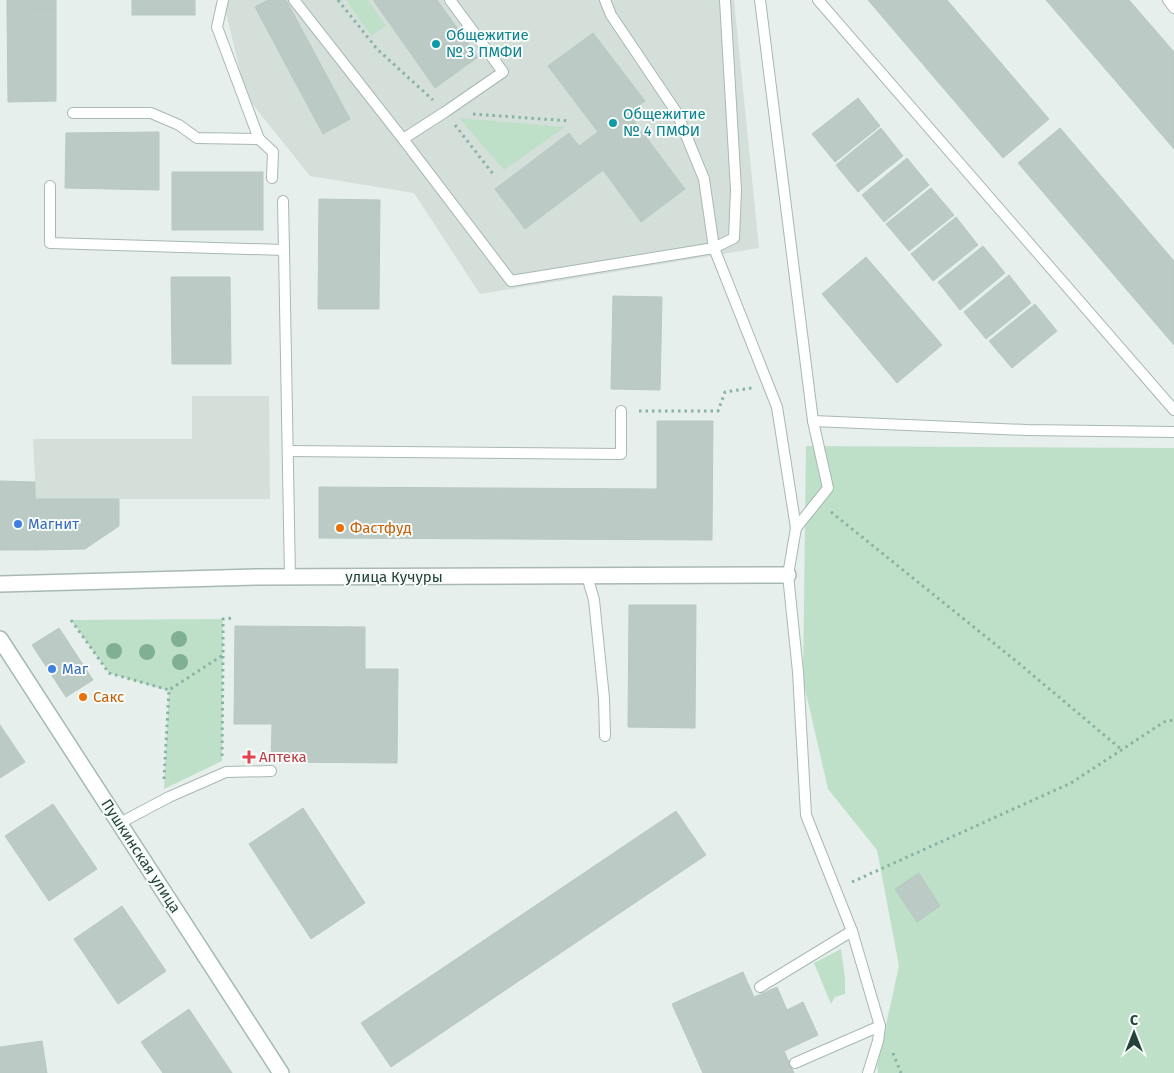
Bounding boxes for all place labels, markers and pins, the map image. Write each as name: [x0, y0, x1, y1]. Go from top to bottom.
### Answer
place label: Общежитие № 3 ПМФИ: [446, 26, 529, 61]
marker: Общежитие № 3 ПМФИ: [430, 38, 442, 50]
place label: Общежитие № 4 ПМФИ: [623, 105, 706, 140]
marker: Общежитие № 4 ПМФИ: [607, 117, 619, 129]
place label: Магнит: [28, 515, 79, 533]
marker: Магнит: [12, 518, 24, 530]
place label: Фастфуд: [350, 519, 412, 537]
marker: Фастфуд: [334, 522, 346, 534]
place label: Маг: [62, 660, 89, 678]
marker: Маг: [46, 663, 58, 675]
place label: Сакс: [93, 688, 124, 706]
marker: Сакс: [77, 691, 89, 703]
place label: Аптека: [259, 748, 307, 766]
marker: Аптека: [243, 751, 255, 763]

